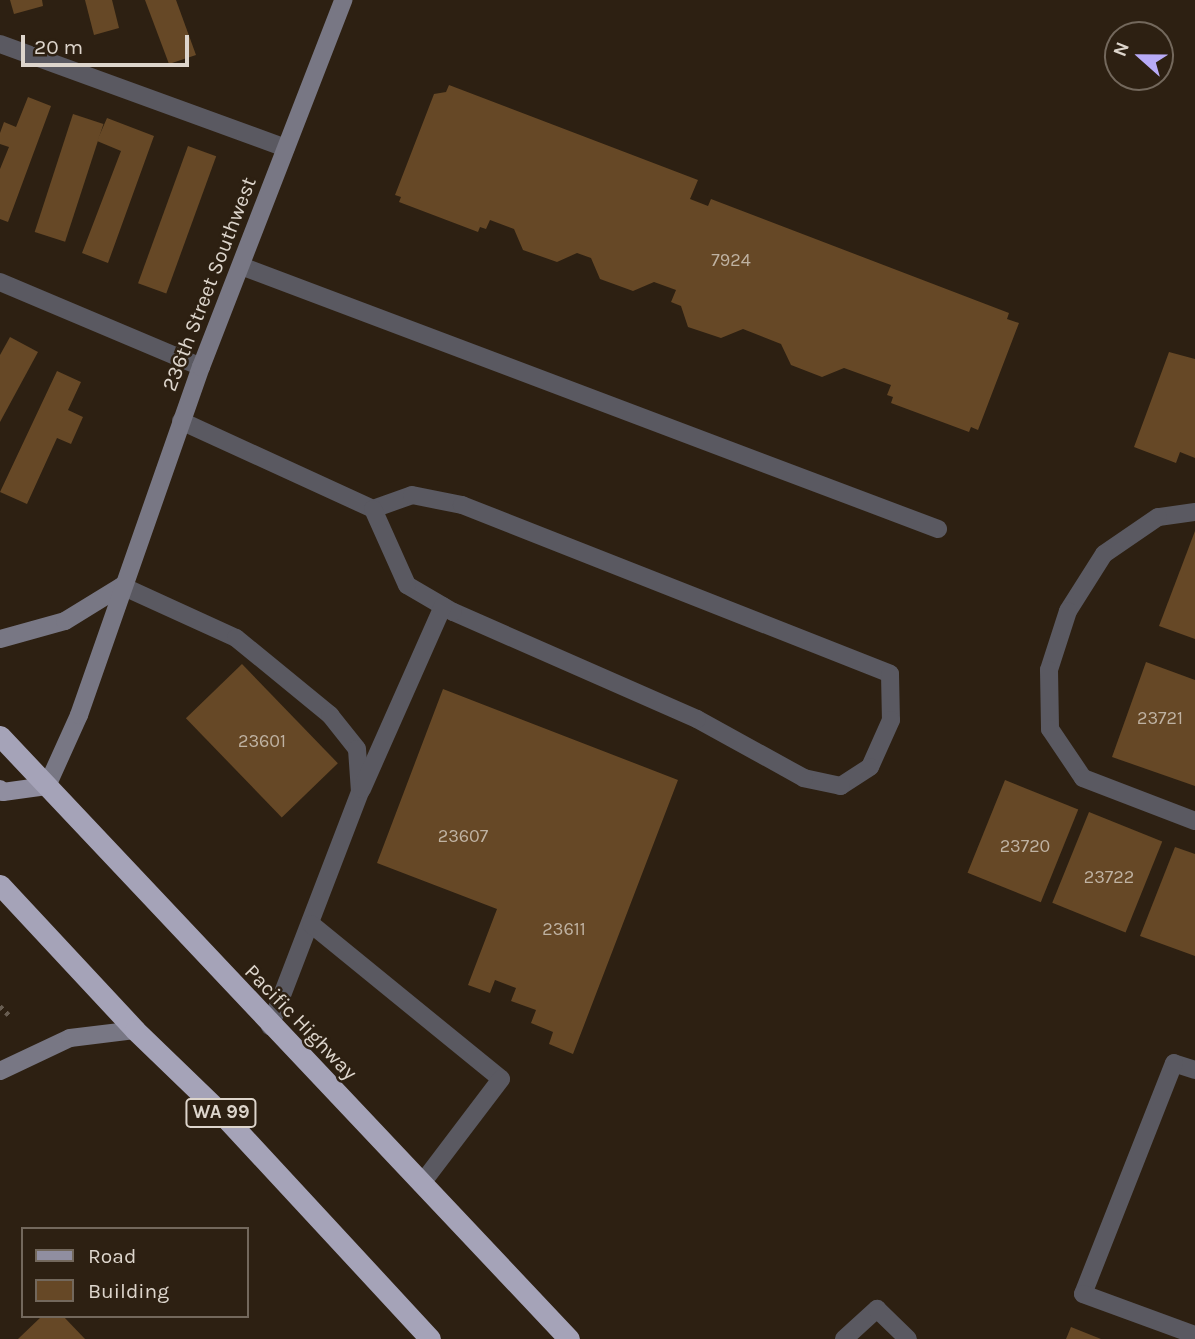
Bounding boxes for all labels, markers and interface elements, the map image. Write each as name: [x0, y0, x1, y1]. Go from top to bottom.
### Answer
scale bar: [24, 21, 192, 65]
north arrow: [1104, 21, 1174, 91]
text: 20 m: [34, 35, 83, 59]
text: N: [1109, 39, 1134, 59]
street label: 236th Street Southwest: [157, 173, 261, 395]
house number: 7924: [711, 249, 751, 271]
house number: 23721: [1137, 707, 1183, 729]
house number: 23601: [238, 730, 286, 752]
house number: 23607: [438, 825, 488, 847]
house number: 23720: [1000, 835, 1050, 857]
house number: 23722: [1084, 866, 1134, 888]
house number: 23611: [542, 918, 586, 940]
street label: Pacific Highway: [240, 959, 362, 1085]
road number: WA 99: [184, 1098, 258, 1128]
legend: [21, 1227, 248, 1318]
text: Road: [88, 1244, 136, 1268]
text: Building: [88, 1279, 169, 1303]

